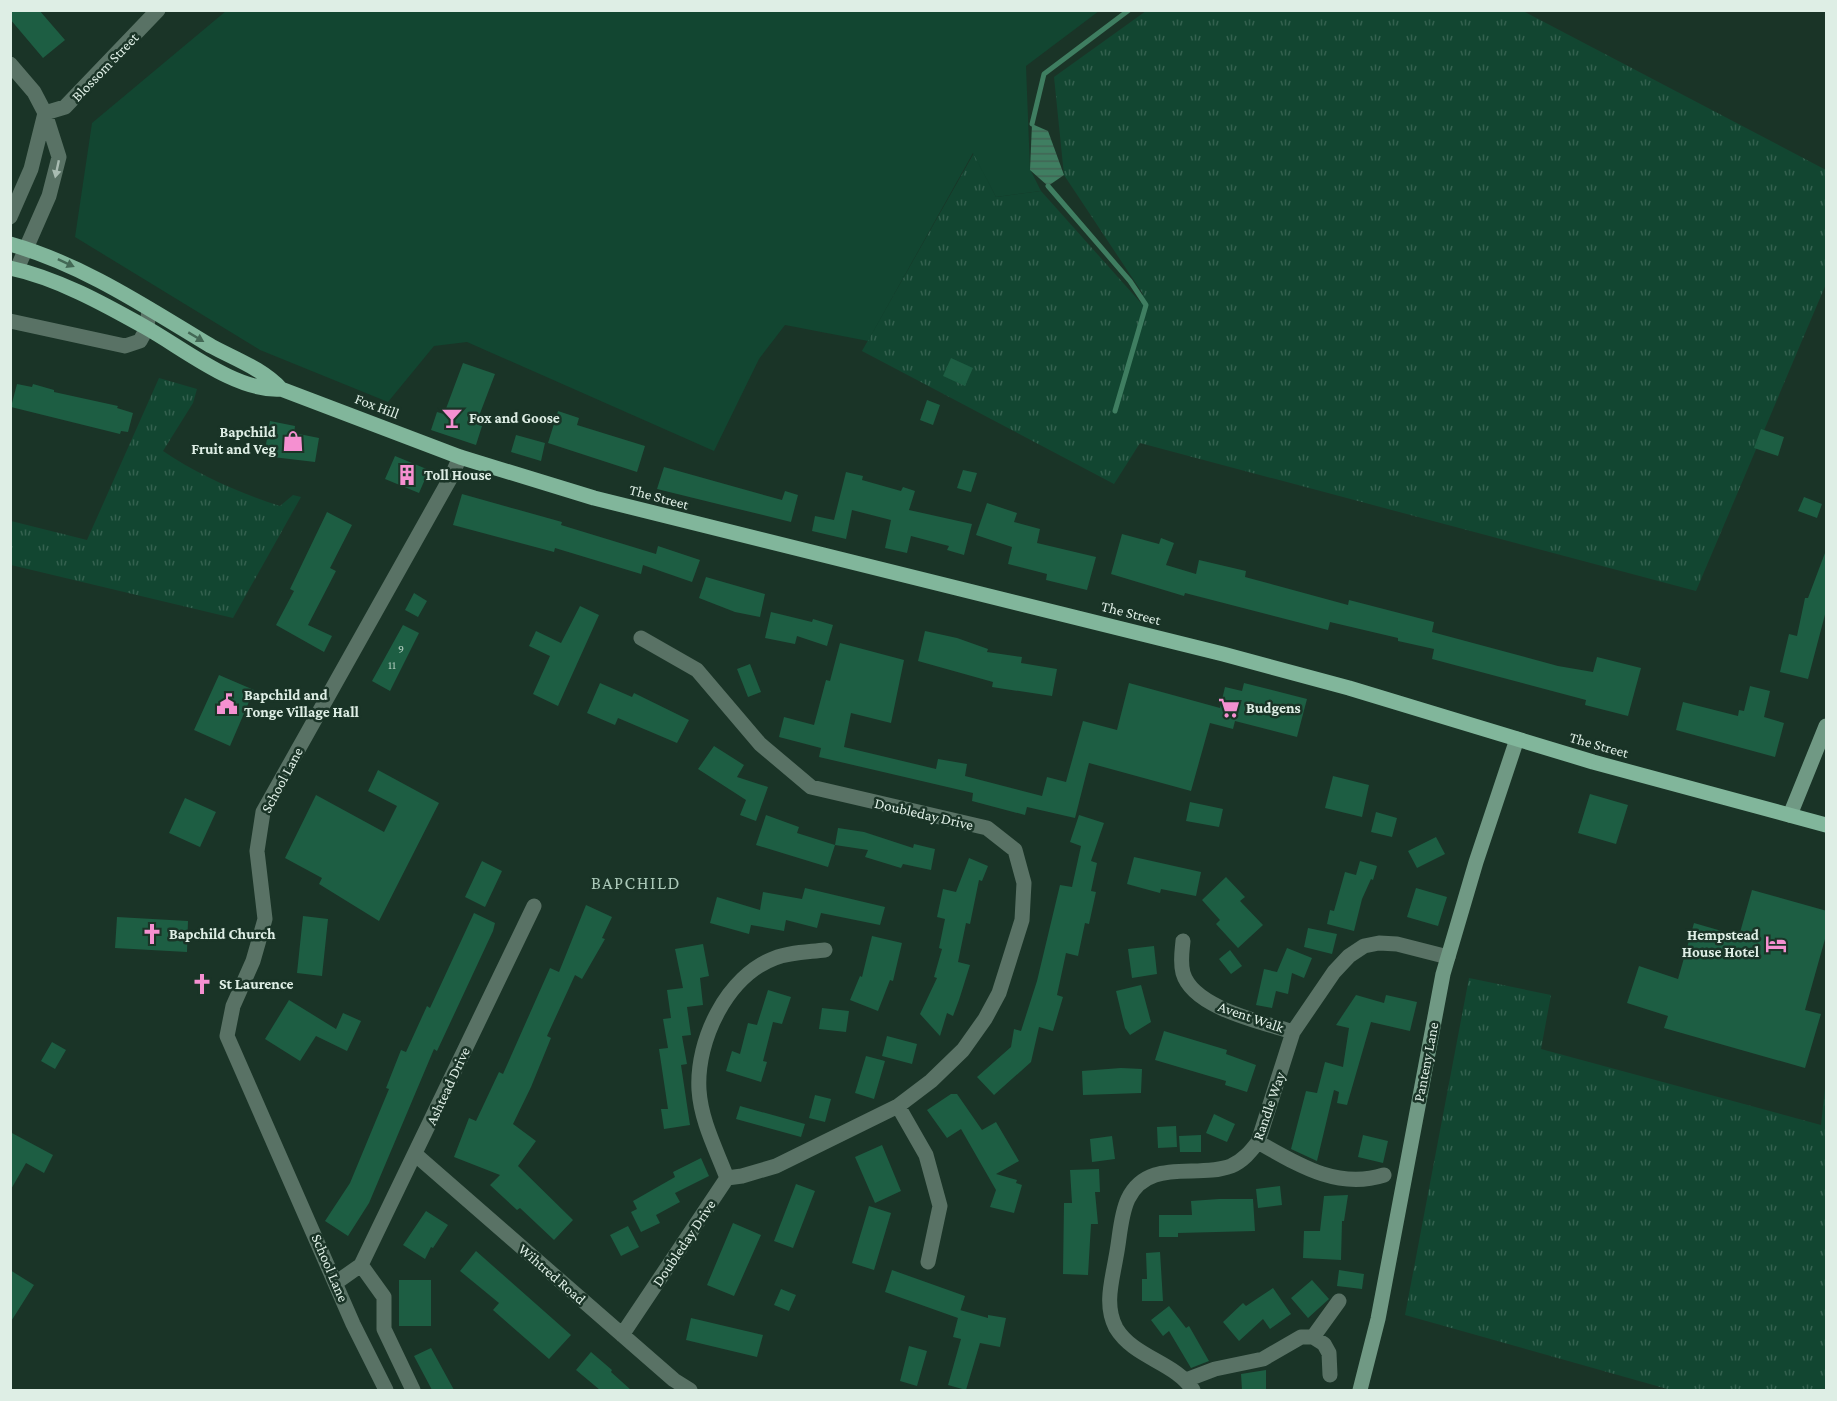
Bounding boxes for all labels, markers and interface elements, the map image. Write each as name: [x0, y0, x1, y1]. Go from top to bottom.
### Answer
street label: Blossom Street: [68, 29, 142, 105]
one-way arrow: [52, 160, 61, 179]
one-way arrow: [57, 259, 74, 268]
one-way arrow: [188, 331, 204, 342]
street label: Fox Hill: [353, 390, 401, 422]
bar icon: Fox and Goose: [440, 406, 464, 430]
place label: Fox and Goose: [469, 410, 560, 426]
place label: Bapchild Fruit and Veg: [191, 424, 277, 457]
shop icon: Bapchild Fruit and Veg: [281, 429, 305, 453]
building icon: Toll House: [395, 463, 419, 487]
place label: Toll House: [424, 467, 492, 483]
street label: The Street: [628, 481, 691, 513]
street label: The Street: [1100, 598, 1163, 628]
house number: 9: [398, 642, 404, 656]
house number: 11: [388, 658, 396, 672]
place label: Bapchild and Tonge Village Hall: [244, 687, 360, 720]
public building icon: Bapchild and Tonge Village Hall: [215, 692, 239, 716]
supermarket icon: Budgens: [1217, 696, 1241, 720]
place label: Budgens: [1246, 700, 1301, 716]
street label: The Street: [1568, 729, 1631, 761]
street label: School Lane: [258, 744, 306, 816]
street label: Doubleday Drive: [873, 795, 975, 834]
district label: BAPCHILD: [591, 873, 681, 893]
church icon: Bapchild Church: [140, 922, 164, 946]
place label: Bapchild Church: [169, 926, 276, 942]
place label: Hempstead House Hotel: [1682, 927, 1760, 960]
hotel icon: Hempstead House Hotel: [1764, 932, 1788, 956]
church icon: St Laurence: [190, 972, 214, 996]
place label: St Laurence: [219, 976, 294, 992]
street label: Avent Walk: [1216, 998, 1287, 1036]
street label: Panteny Lane: [1410, 1021, 1443, 1103]
street label: Ashtead Drive: [423, 1044, 473, 1128]
street label: Randle Way: [1250, 1070, 1289, 1143]
street label: Doubleday Drive: [649, 1196, 720, 1290]
street label: School Lane: [309, 1232, 352, 1305]
street label: Wihtred Road: [515, 1241, 589, 1307]

